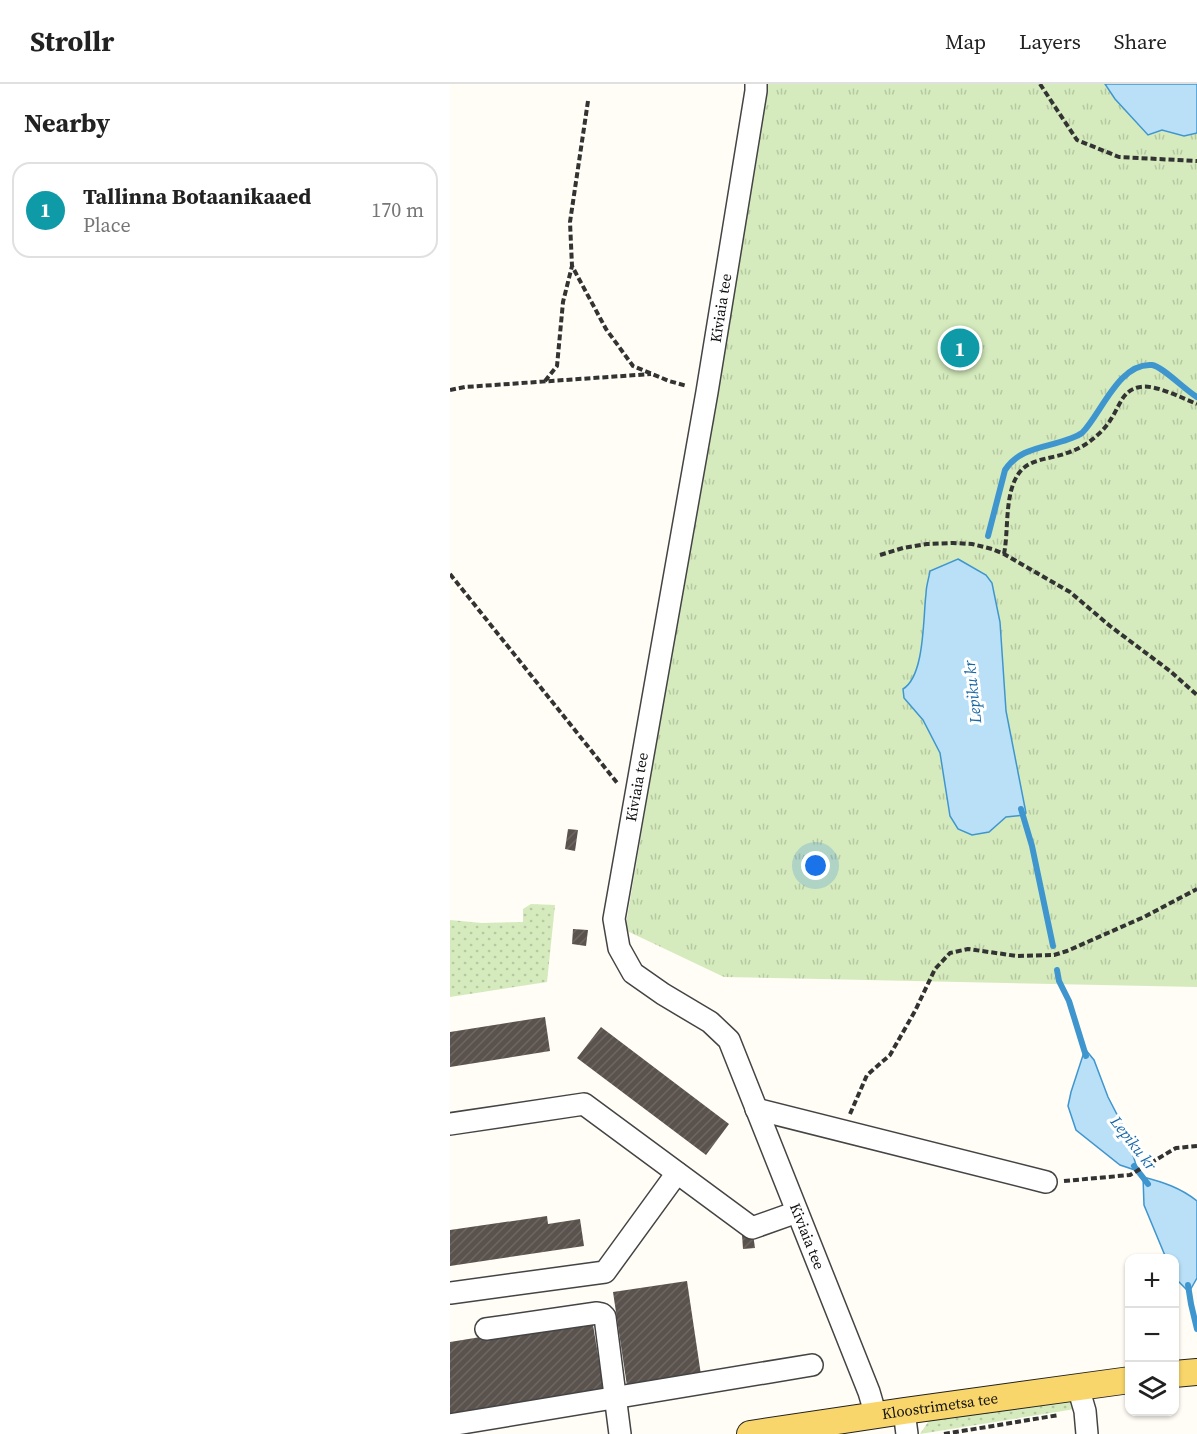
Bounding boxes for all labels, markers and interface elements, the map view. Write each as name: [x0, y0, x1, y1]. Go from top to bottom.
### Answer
text: Strollr: [30, 22, 114, 60]
text: Map: [945, 27, 986, 56]
text: Layers: [1019, 27, 1081, 56]
text: Share: [1114, 27, 1167, 56]
text: Nearby: [24, 105, 110, 141]
text: Tallinna Botaanikaaed: [83, 181, 311, 211]
text: 1: [40, 196, 51, 224]
text: 170 m: [371, 196, 424, 224]
text: Place: [83, 211, 131, 239]
street label: Kiviaia tee: [705, 272, 736, 344]
pin: 1: [940, 326, 980, 370]
water label: Lepiku kr: [958, 659, 986, 726]
street label: Kiviaia tee: [620, 750, 653, 823]
your location: [801, 851, 830, 880]
water label: Lepiku kr: [1105, 1111, 1162, 1175]
street label: Kiviaia tee: [785, 1200, 830, 1273]
map controls: [1125, 1254, 1179, 1416]
button: +: [1125, 1254, 1179, 1308]
button: −: [1125, 1308, 1179, 1362]
button: layers: [1125, 1362, 1179, 1416]
street label: Kloostrimetsa tee: [880, 1387, 1000, 1424]

